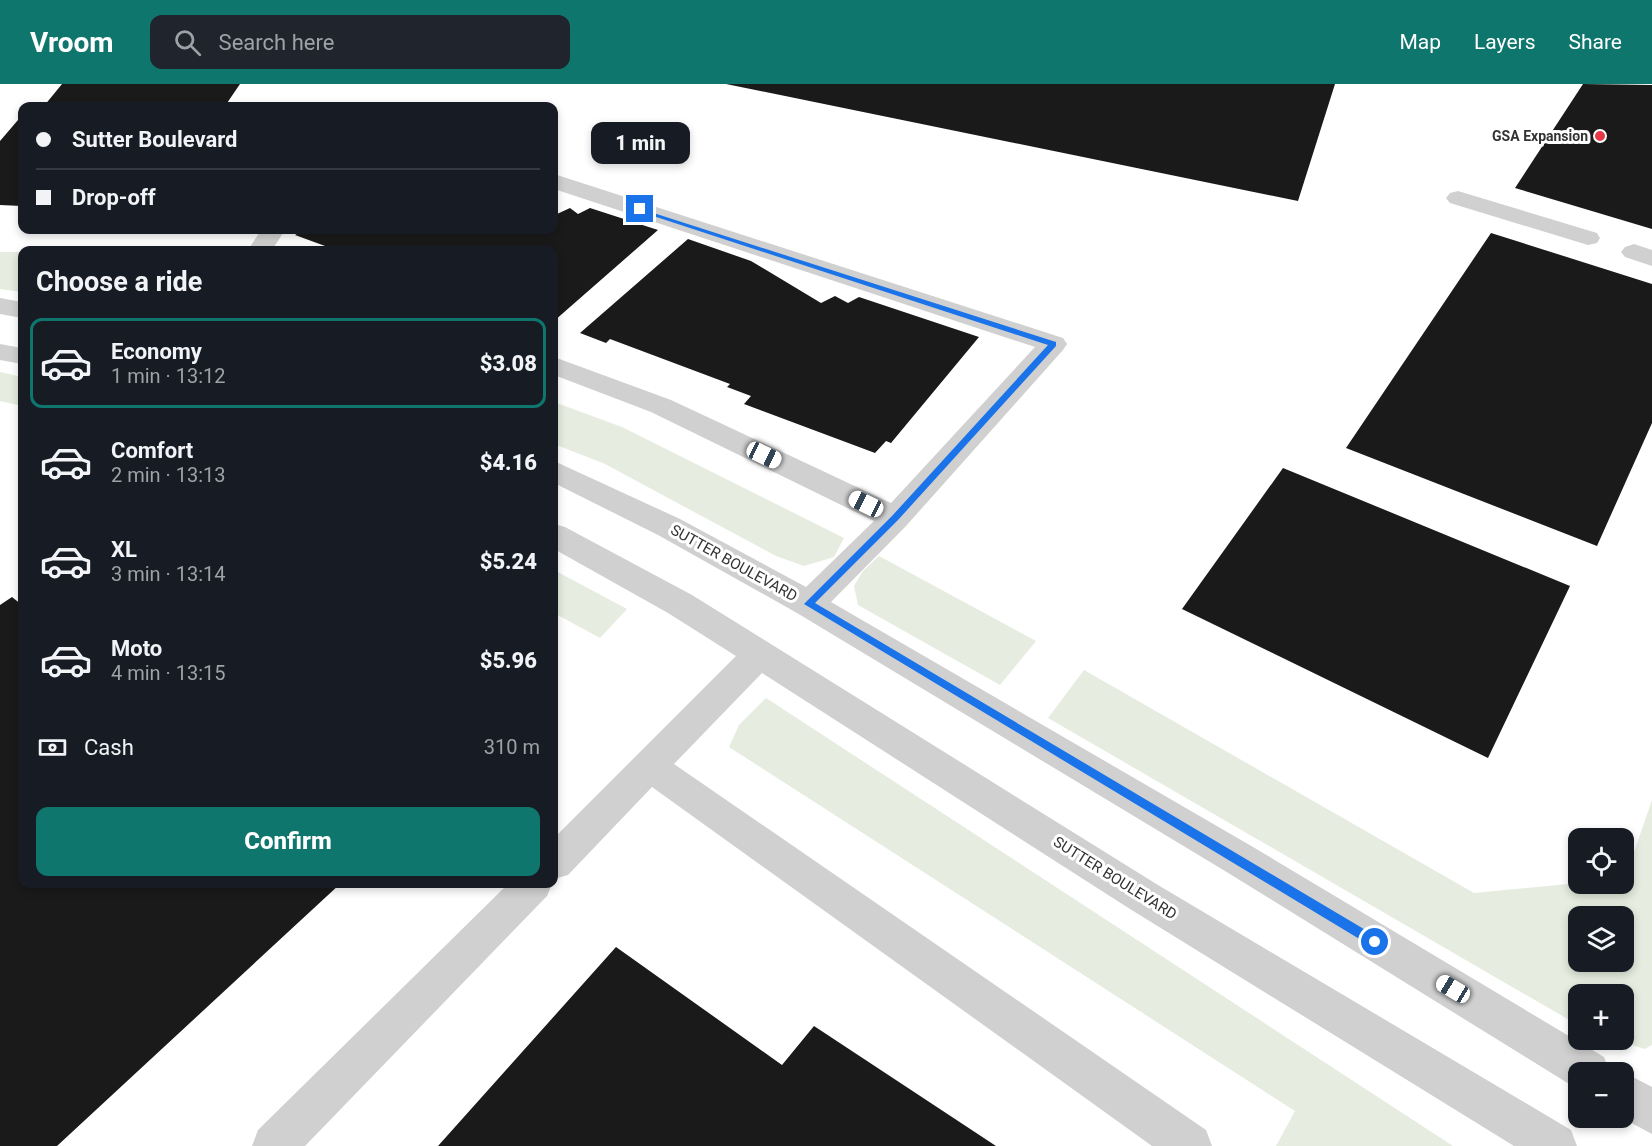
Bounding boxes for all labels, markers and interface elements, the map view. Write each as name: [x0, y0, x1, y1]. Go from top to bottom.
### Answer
search box: [150, 15, 570, 69]
text: Vroom: [30, 26, 114, 59]
icon: search: [171, 26, 204, 59]
text: Search here: [219, 30, 334, 55]
text: Map: [1399, 30, 1441, 54]
text: Layers: [1474, 30, 1535, 54]
text: Share: [1568, 30, 1622, 54]
callout: 1 min: [590, 122, 690, 164]
text: Sutter Boulevard: [72, 127, 238, 152]
place label: GSA Expansion: [1492, 128, 1588, 144]
marker: GSA Expansion: [1593, 129, 1607, 143]
text: 1 min: [615, 131, 666, 155]
text: Drop-off: [72, 185, 156, 210]
route end: [626, 195, 653, 222]
text: Choose a ride: [36, 266, 202, 298]
icon: car: [39, 336, 93, 390]
text: Economy: [111, 339, 202, 364]
text: $3.08: [480, 351, 537, 376]
text: 1 min · 13:12: [111, 364, 226, 388]
icon: car: [39, 435, 93, 489]
text: Comfort: [111, 438, 193, 463]
car: [744, 439, 784, 471]
text: $4.16: [480, 450, 537, 475]
text: 2 min · 13:13: [111, 463, 226, 487]
car: [846, 488, 886, 520]
street label: SUTTER BOULEVARD: [668, 521, 800, 605]
icon: car: [39, 534, 93, 588]
text: XL: [111, 537, 137, 562]
text: $5.24: [480, 549, 537, 574]
text: 3 min · 13:14: [111, 562, 226, 586]
icon: car: [39, 633, 93, 687]
text: Moto: [111, 636, 162, 661]
text: $5.96: [480, 648, 537, 673]
text: 4 min · 13:15: [111, 661, 226, 685]
icon: cash: [36, 731, 69, 764]
text: Cash: [84, 735, 134, 760]
text: 310 m: [484, 735, 540, 759]
button: Confirm: [36, 807, 540, 876]
map controls: [1568, 828, 1634, 1128]
button: locate: [1568, 828, 1634, 894]
street label: SUTTER BOULEVARD: [1050, 833, 1180, 923]
button: layers: [1568, 906, 1634, 972]
route start: [1361, 928, 1388, 955]
car: [1433, 972, 1473, 1006]
button: +: [1568, 984, 1634, 1050]
button: −: [1568, 1062, 1634, 1128]

